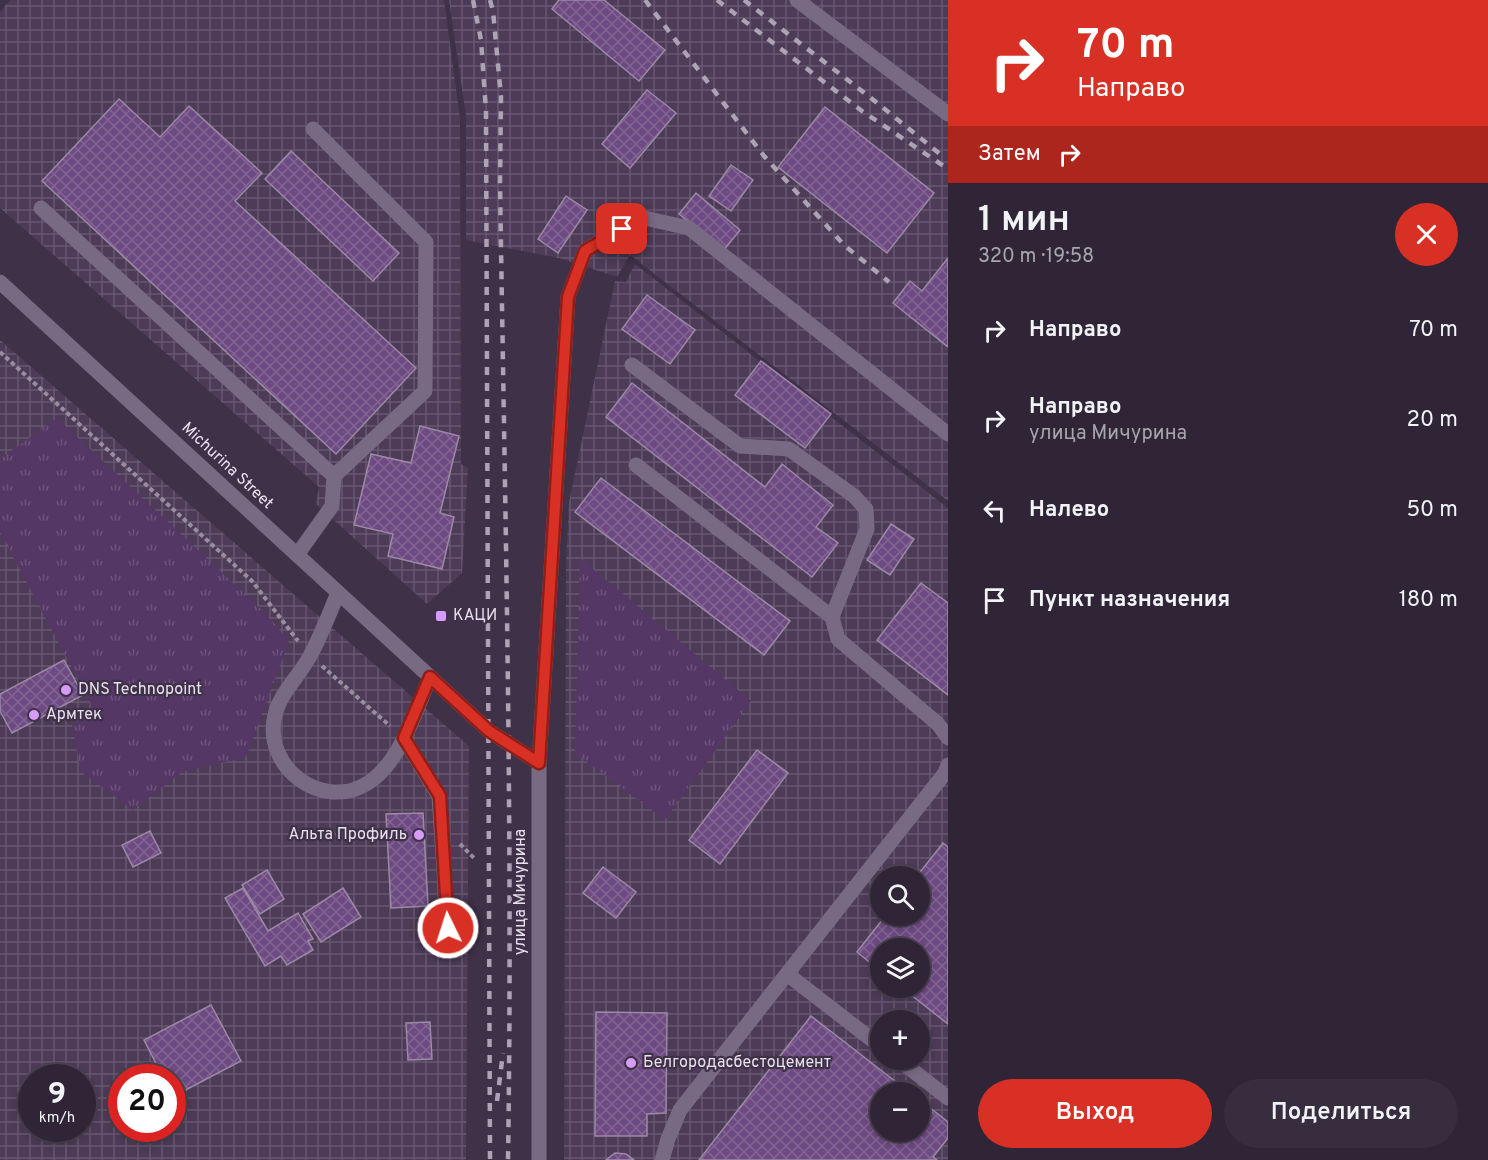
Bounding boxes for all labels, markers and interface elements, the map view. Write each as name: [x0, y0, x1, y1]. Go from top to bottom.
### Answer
text: 70 m: [1077, 20, 1175, 73]
icon: right: [978, 24, 1056, 102]
text: Направо: [1077, 72, 1185, 106]
icon: right: [1053, 138, 1086, 171]
text: Затем: [978, 141, 1041, 168]
text: 1 мин: [978, 198, 1070, 244]
pin: [596, 203, 647, 254]
button: close: [1395, 203, 1458, 266]
icon: arrive: [605, 212, 638, 245]
text: 320 m · 19:58: [978, 244, 1094, 270]
icon: right: [978, 314, 1011, 347]
text: Направо: [1029, 317, 1121, 344]
text: 70 m: [1409, 317, 1458, 344]
text: Направо: [1029, 394, 1121, 421]
icon: right: [978, 404, 1011, 437]
text: 20 m: [1407, 407, 1458, 434]
street label: Michurina Street: [177, 418, 277, 514]
text: улица Мичурина: [1029, 421, 1187, 447]
icon: left: [978, 494, 1011, 527]
text: Налево: [1029, 497, 1109, 524]
text: 50 m: [1406, 497, 1458, 524]
icon: arrive: [978, 584, 1011, 617]
text: Пункт назначения: [1029, 587, 1230, 614]
text: 180 m: [1399, 587, 1458, 614]
place label: КАЦИ: [453, 606, 497, 626]
marker: КАЦИ: [434, 609, 448, 623]
place label: DNS Technopoint: [78, 680, 202, 700]
marker: DNS Technopoint: [59, 683, 73, 697]
place label: Армтек: [46, 705, 102, 725]
marker: Армтек: [27, 708, 41, 722]
place label: Альта Профиль: [289, 825, 407, 845]
marker: Альта Профиль: [412, 828, 426, 842]
street label: улица Мичурина: [511, 829, 531, 955]
map controls: [870, 866, 930, 1142]
button: search: [870, 866, 930, 926]
position arrow: [416, 896, 480, 960]
button: layers: [870, 938, 930, 998]
button: +: [870, 1010, 930, 1070]
place label: Белгородасбестоцемент: [643, 1053, 831, 1073]
marker: Белгородасбестоцемент: [624, 1056, 638, 1070]
speed limit sign: 20: [108, 1064, 186, 1142]
text: 9: [48, 1077, 66, 1114]
button: Выход: [978, 1079, 1212, 1148]
button: Поделиться: [1224, 1079, 1458, 1148]
button: −: [870, 1082, 930, 1142]
text: km/h: [39, 1109, 75, 1128]

